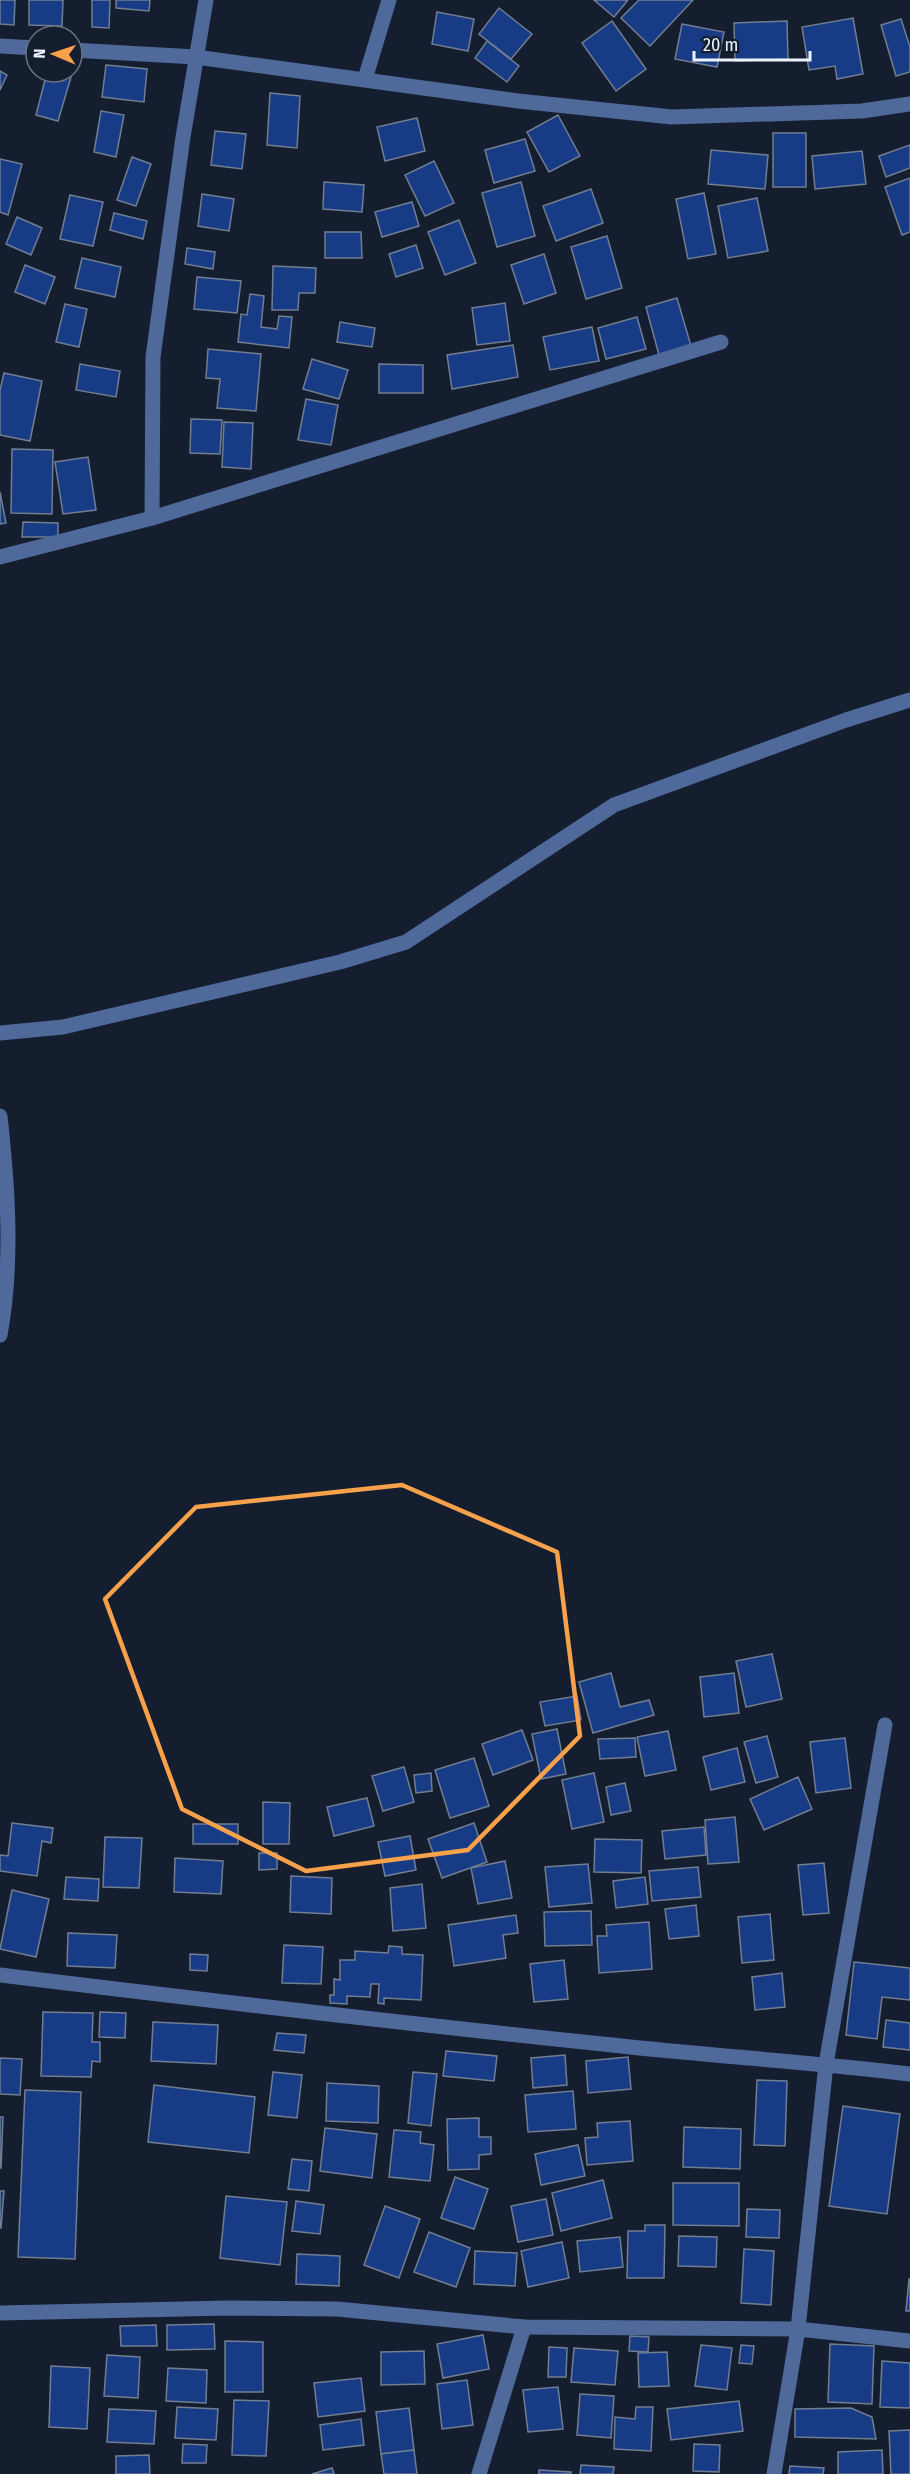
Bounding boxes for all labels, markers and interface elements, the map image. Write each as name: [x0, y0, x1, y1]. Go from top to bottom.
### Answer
north arrow: [24, 24, 84, 84]
scale bar: [694, 24, 810, 62]
text: 20 m: [703, 34, 738, 56]
text: N: [30, 48, 49, 59]

